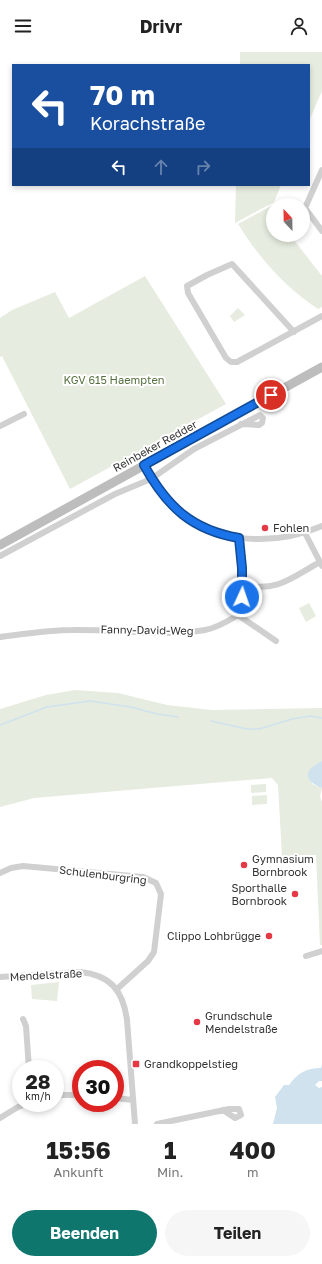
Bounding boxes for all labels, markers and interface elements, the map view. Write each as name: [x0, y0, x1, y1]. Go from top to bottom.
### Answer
icon: menu: [12, 15, 34, 37]
text: Drivr: [140, 15, 182, 37]
icon: person: [288, 15, 310, 37]
text: 70 m: [90, 78, 155, 111]
icon: left: [24, 80, 76, 132]
text: Korachstraße: [90, 112, 205, 134]
icon: left: [108, 156, 130, 178]
icon: ahead: [150, 156, 172, 178]
icon: right: [192, 156, 214, 178]
north arrow: [266, 198, 310, 242]
map controls: [266, 198, 310, 242]
park label: KGV 615 Haempten: [63, 373, 165, 386]
pin: [254, 378, 288, 412]
icon: arrive: [260, 384, 282, 406]
street label: Reinbeker Redder: [111, 417, 200, 474]
place label: Fohlen: [273, 521, 309, 534]
marker: Fohlen: [260, 523, 270, 533]
position arrow: [221, 576, 263, 618]
street label: Fanny-David-Weg: [100, 622, 194, 637]
place label: Gymnasium Bornbrook: [252, 852, 314, 878]
marker: Gymnasium Bornbrook: [239, 860, 249, 870]
street label: Schulenburgring: [59, 863, 148, 886]
place label: Sporthalle Bornbrook: [231, 881, 287, 907]
marker: Sporthalle Bornbrook: [290, 889, 300, 899]
place label: Clippo Lohbrügge: [167, 929, 261, 942]
marker: Clippo Lohbrügge: [264, 931, 274, 941]
street label: Mendelstraße: [9, 966, 83, 983]
place label: Grundschule Mendelstraße: [205, 1009, 278, 1035]
marker: Grundschule Mendelstraße: [192, 1017, 202, 1027]
place label: Grandkoppelstieg: [144, 1057, 238, 1070]
marker: Grandkoppelstieg: [131, 1059, 141, 1069]
speed limit sign: 30: [72, 1060, 124, 1112]
text: 28: [25, 1069, 50, 1093]
text: km/h: [25, 1090, 51, 1102]
text: 15:56: [46, 1135, 111, 1164]
text: 1: [164, 1135, 176, 1164]
text: 400: [230, 1135, 276, 1164]
text: Ankunft: [53, 1164, 103, 1180]
text: Min.: [157, 1164, 183, 1180]
text: m: [247, 1164, 258, 1180]
button: Beenden: [12, 1210, 157, 1256]
button: Teilen: [165, 1210, 310, 1256]

